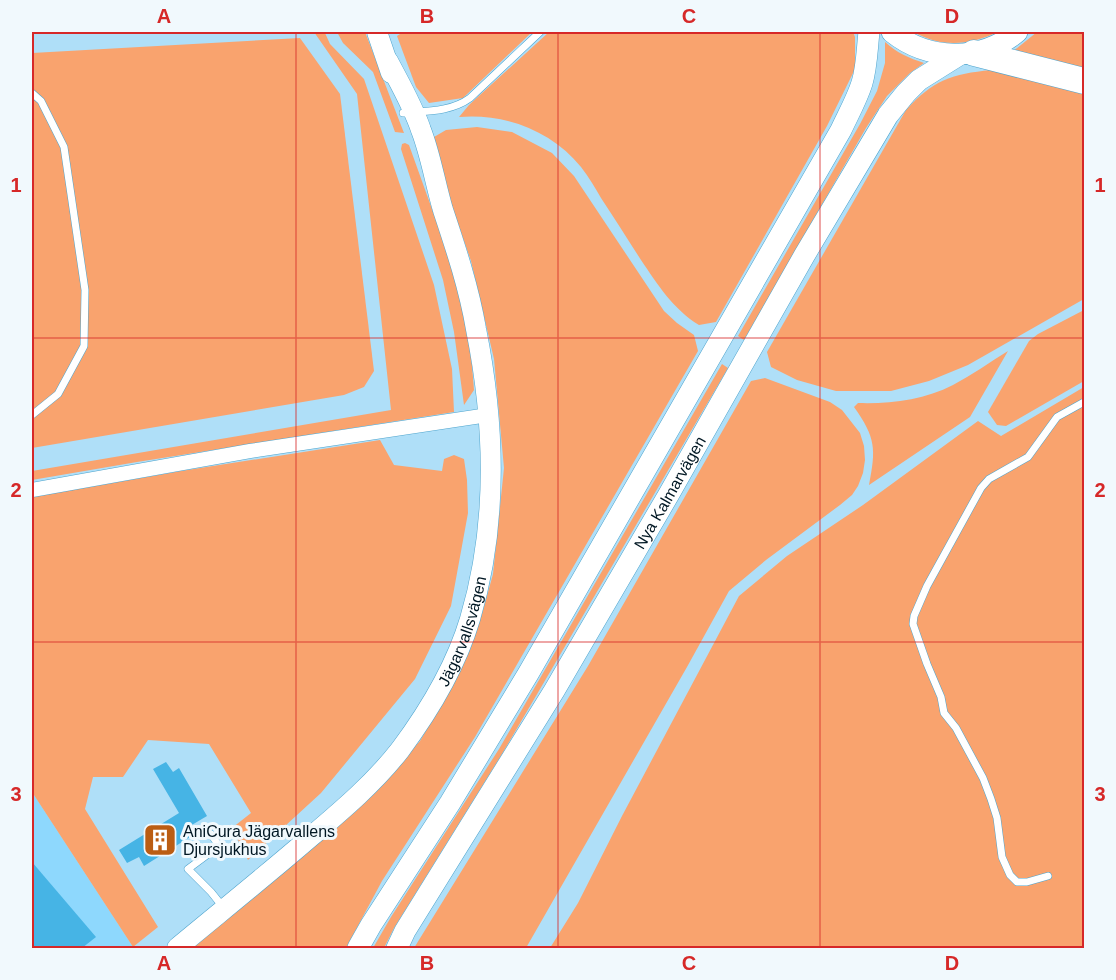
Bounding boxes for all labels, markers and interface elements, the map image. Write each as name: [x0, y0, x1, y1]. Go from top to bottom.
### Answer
text: A: [157, 5, 171, 27]
text: B: [420, 5, 434, 27]
text: C: [682, 5, 696, 27]
text: D: [945, 5, 959, 27]
text: 1: [10, 174, 22, 196]
text: 1: [1094, 174, 1106, 196]
street label: Nya Kalmarvägen: [630, 433, 709, 552]
text: 2: [10, 479, 22, 501]
text: 2: [1094, 479, 1106, 501]
street label: Jägarvallsvägen: [435, 575, 489, 689]
text: 3: [10, 783, 22, 805]
text: 3: [1094, 783, 1106, 805]
building icon: AniCura Jägarvallens Djursjukhus: [142, 822, 178, 858]
place label: AniCura Jägarvallens Djursjukhus: [183, 823, 335, 858]
text: A: [157, 952, 171, 974]
text: B: [420, 952, 434, 974]
text: C: [682, 952, 696, 974]
text: D: [945, 952, 959, 974]

